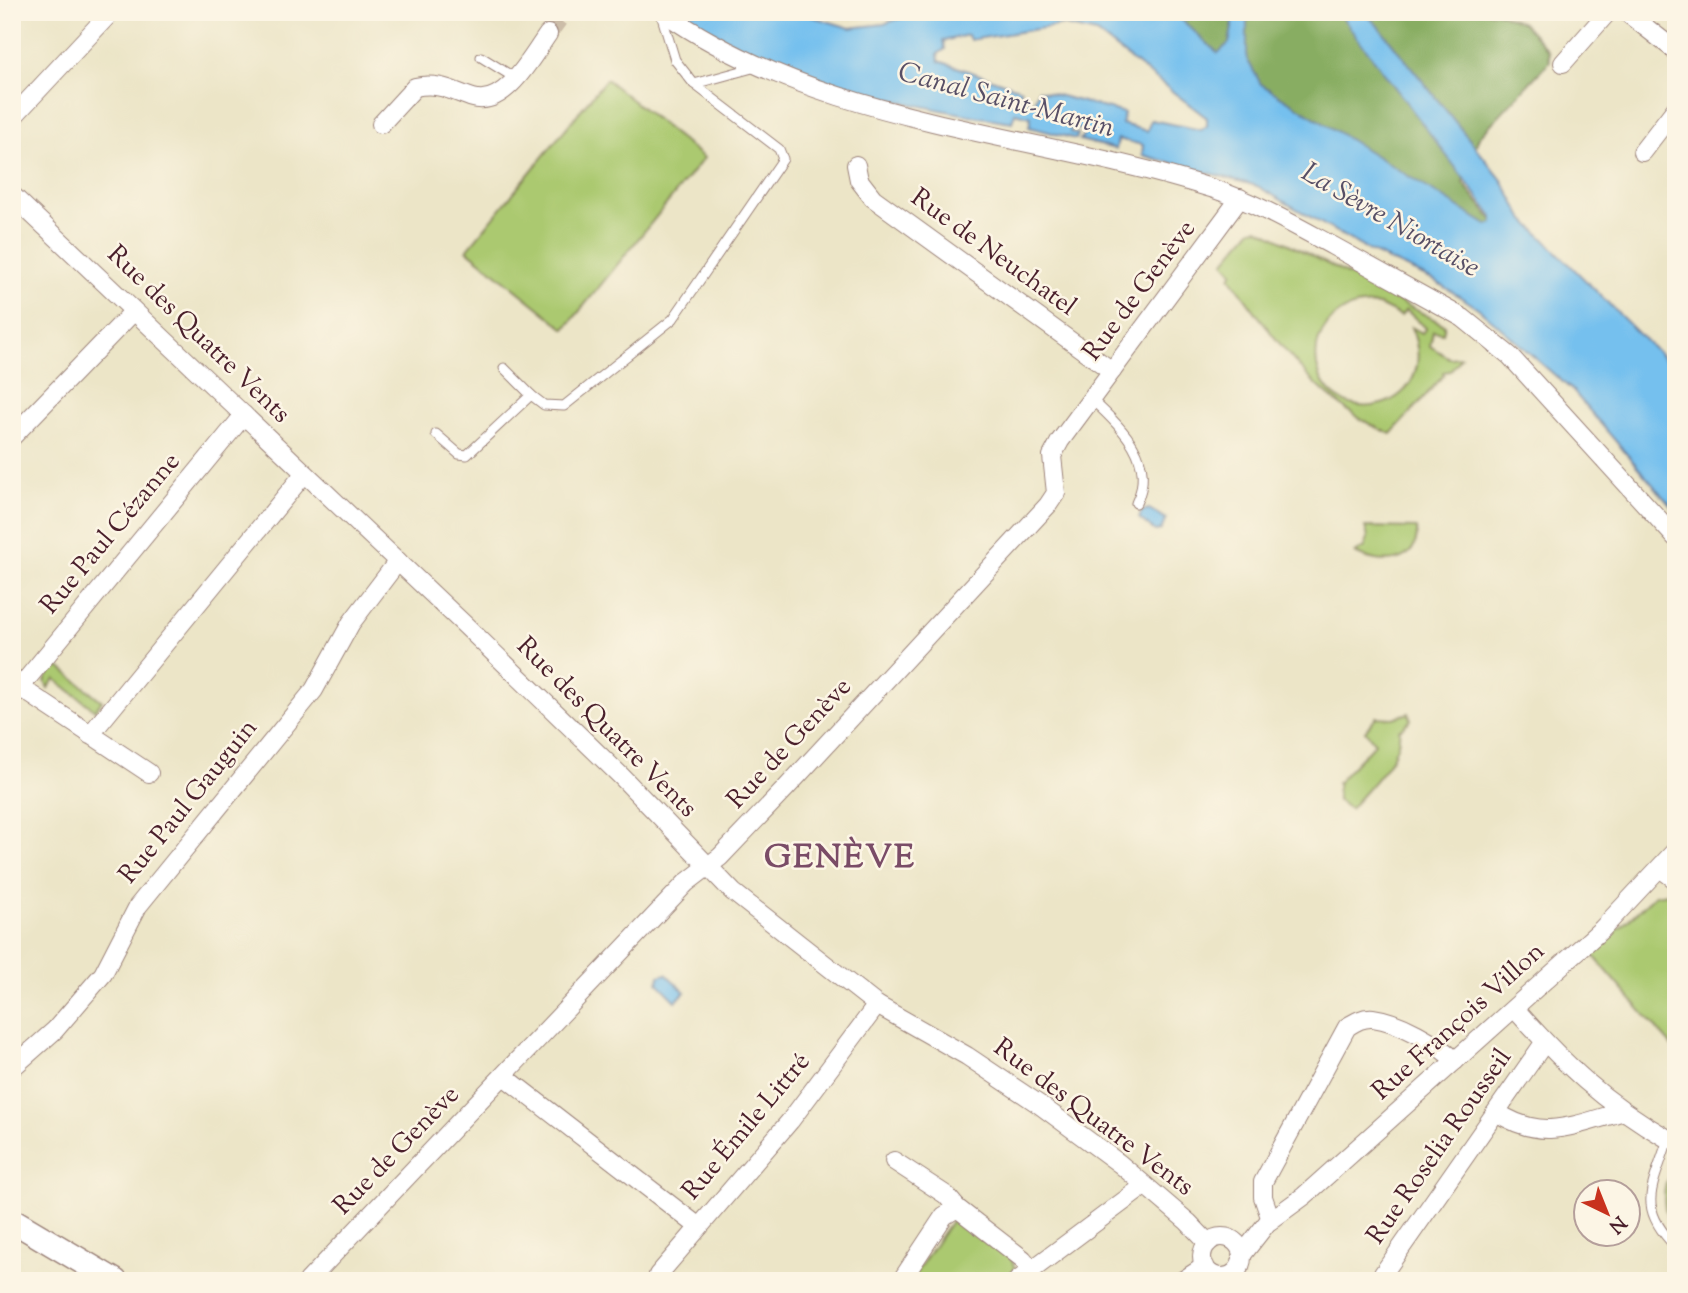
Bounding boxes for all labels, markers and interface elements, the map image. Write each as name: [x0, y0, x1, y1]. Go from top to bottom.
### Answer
water label: Canal Saint-Martin: [893, 53, 1119, 149]
water label: La Sèvre Niortaise: [1293, 154, 1487, 288]
street label: Rue de Neuchatel: [902, 180, 1084, 326]
street label: Rue de Genève: [1075, 213, 1205, 369]
street label: Rue des Quatre Vents: [98, 237, 298, 433]
street label: Rue Paul Cézanne: [32, 445, 190, 623]
street label: Rue des Quatre Vents: [507, 629, 705, 827]
street label: Rue de Genève: [719, 670, 861, 818]
street label: Rue Paul Gauguin: [111, 712, 267, 892]
district label: GENÈVE: [764, 835, 916, 883]
street label: Rue François Villon: [1364, 934, 1554, 1110]
street label: Rue des Quatre Vents: [985, 1030, 1201, 1206]
street label: Rue Roselia Rousseil: [1358, 1042, 1522, 1252]
street label: Rue Émile Littré: [674, 1045, 820, 1209]
street label: Rue de Genève: [325, 1078, 469, 1224]
north arrow: [1572, 1178, 1642, 1248]
text: N: [1602, 1209, 1632, 1239]

